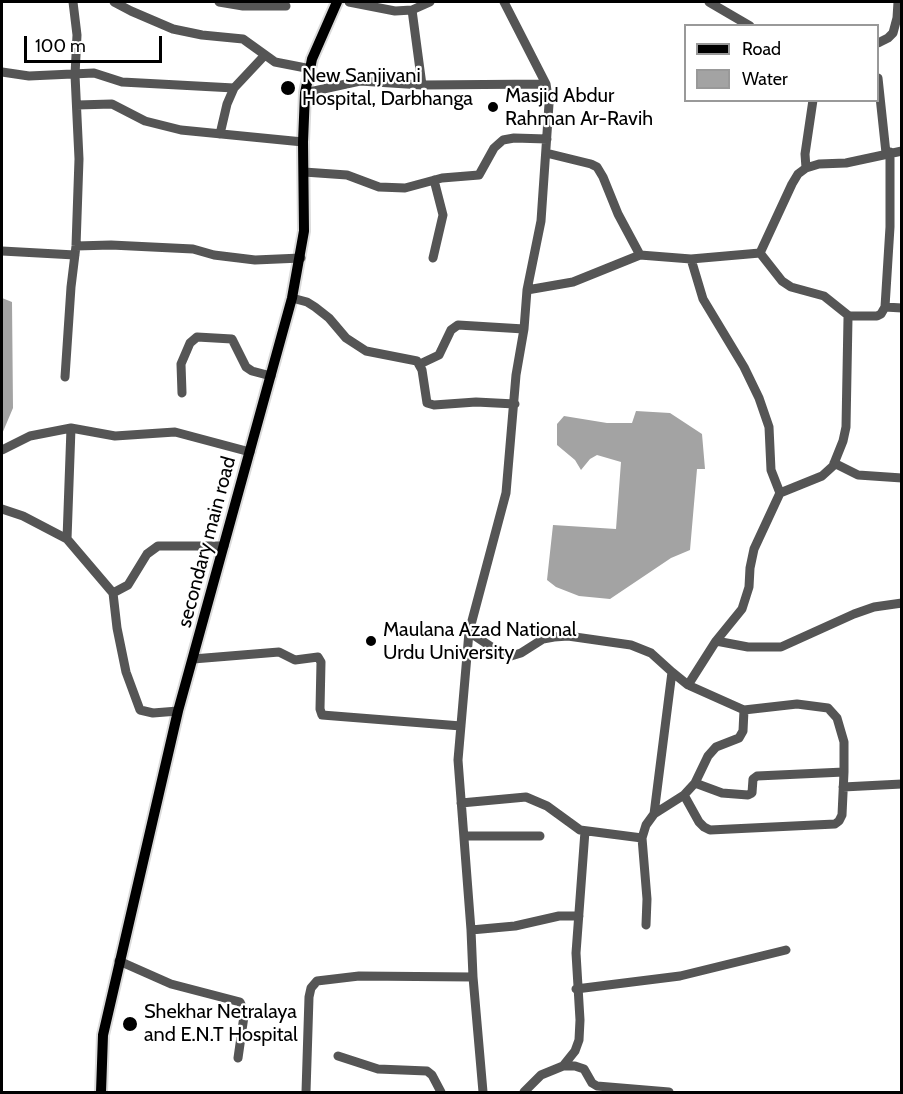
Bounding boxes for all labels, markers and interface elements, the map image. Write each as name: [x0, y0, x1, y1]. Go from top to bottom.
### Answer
scale bar: [27, 24, 165, 62]
legend: [684, 24, 879, 102]
text: 100 m: [35, 35, 86, 57]
text: Road: [742, 38, 781, 60]
place label: New Sanjivani Hospital, Darbhanga: [302, 64, 473, 111]
text: Water: [742, 68, 788, 90]
marker: New Sanjivani Hospital, Darbhanga: [279, 79, 297, 97]
place label: Masjid Abdur Rahman Ar-Ravih: [505, 84, 653, 131]
marker: Masjid Abdur Rahman Ar-Ravih: [486, 100, 500, 114]
street label: secondary main road: [173, 454, 241, 630]
place label: Maulana Azad National Urdu University: [383, 618, 576, 665]
marker: Maulana Azad National Urdu University: [364, 634, 378, 648]
place label: Shekhar Netralaya and E.N.T Hospital: [144, 1000, 298, 1047]
marker: Shekhar Netralaya and E.N.T Hospital: [121, 1015, 139, 1033]

